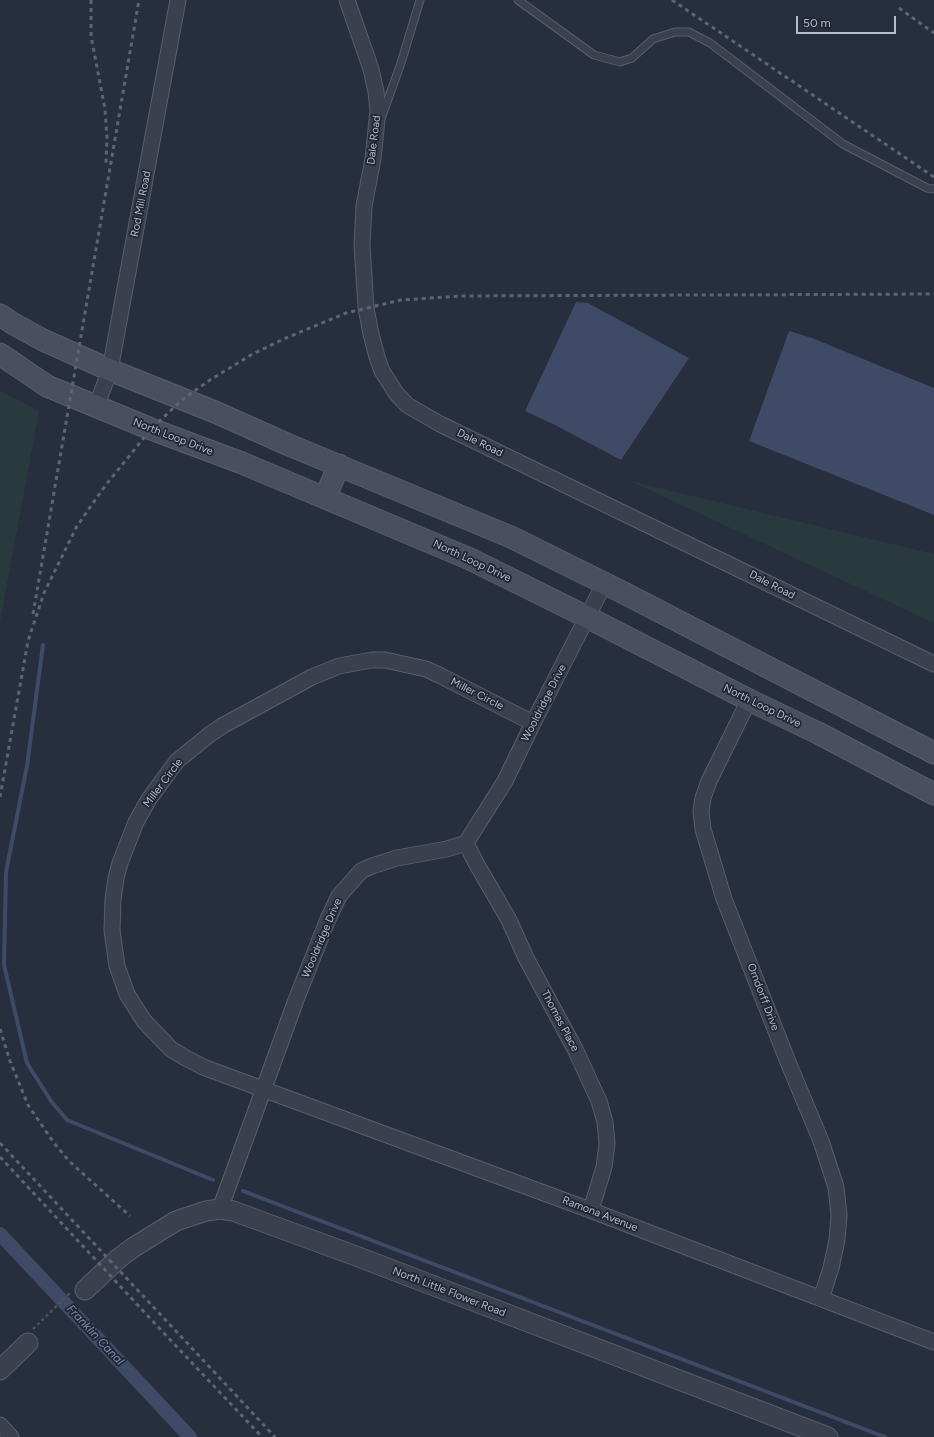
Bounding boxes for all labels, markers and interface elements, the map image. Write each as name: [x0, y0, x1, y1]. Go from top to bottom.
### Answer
scale bar: [798, 8, 898, 34]
text: 50 m: [803, 16, 831, 30]
street label: Dale Road: [364, 115, 384, 165]
street label: Rod Mill Road: [128, 170, 154, 238]
street label: North Loop Drive: [131, 416, 215, 458]
street label: Dale Road: [455, 426, 505, 460]
street label: North Loop Drive: [431, 537, 513, 585]
street label: Dale Road: [747, 568, 797, 602]
street label: Wooldridge Drive: [519, 662, 569, 744]
street label: Miller Circle: [448, 675, 506, 713]
street label: North Loop Drive: [721, 681, 803, 731]
street label: Miller Circle: [140, 756, 186, 810]
street label: Wooldridge Drive: [299, 896, 345, 980]
street label: Orndorff Drive: [744, 961, 782, 1033]
street label: Thomas Place: [538, 988, 582, 1054]
street label: Ramona Avenue: [560, 1194, 640, 1234]
street label: North Little Flower Road: [391, 1264, 507, 1320]
water label: Franklin Canal: [63, 1302, 127, 1368]

